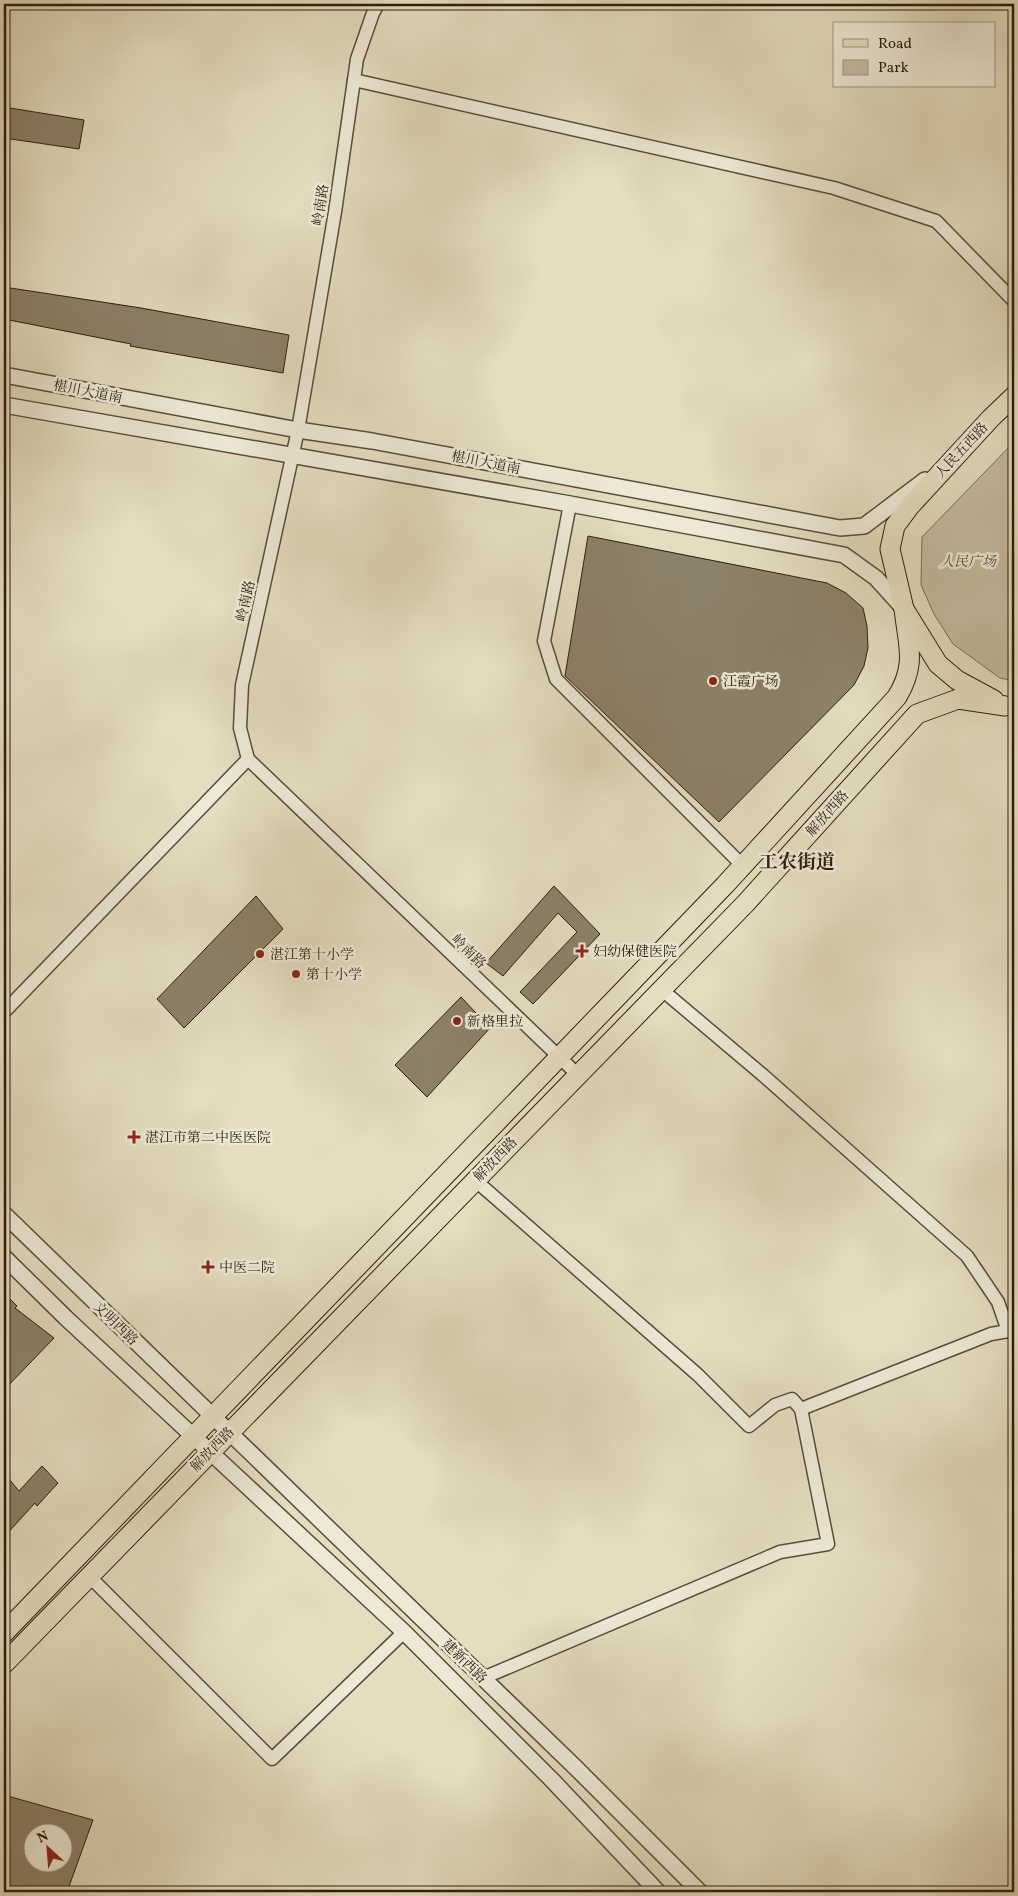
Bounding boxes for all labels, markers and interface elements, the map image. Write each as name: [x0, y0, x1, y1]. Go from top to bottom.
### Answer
legend: [833, 22, 996, 88]
text: Road: [878, 34, 912, 55]
text: Park: [878, 58, 909, 79]
street label: 岭南路: [309, 183, 334, 227]
street label: 椹川大道南: [52, 376, 124, 408]
street label: 人民五西路: [931, 419, 993, 483]
street label: 椹川大道南: [450, 447, 522, 479]
park label: 人民广场: [940, 553, 997, 572]
street label: 岭南路: [232, 579, 260, 624]
place label: 江霞广场: [723, 673, 779, 692]
marker: 江霞广场: [707, 675, 719, 687]
street label: 解放西路: [802, 787, 854, 841]
district label: 工农街道: [759, 850, 835, 876]
street label: 岭南路: [446, 931, 490, 974]
place label: 妇幼保健医院: [593, 943, 677, 962]
marker: 妇幼保健医院: [575, 944, 589, 958]
place label: 湛江第十小学: [270, 946, 354, 965]
marker: 湛江第十小学: [254, 948, 266, 960]
place label: 第十小学: [306, 966, 362, 985]
marker: 第十小学: [290, 968, 302, 980]
place label: 新格里拉: [467, 1013, 523, 1032]
marker: 新格里拉: [451, 1015, 463, 1027]
place label: 湛江市第二中医医院: [145, 1129, 271, 1148]
marker: 湛江市第二中医医院: [127, 1130, 141, 1144]
street label: 解放西路: [470, 1133, 522, 1187]
place label: 中医二院: [219, 1259, 275, 1278]
marker: 中医二院: [201, 1260, 215, 1274]
street label: 文明西路: [88, 1298, 142, 1350]
street label: 解放西路: [187, 1423, 239, 1477]
street label: 建新西路: [437, 1636, 491, 1688]
north arrow: [22, 1824, 72, 1874]
text: N: [34, 1827, 52, 1848]

